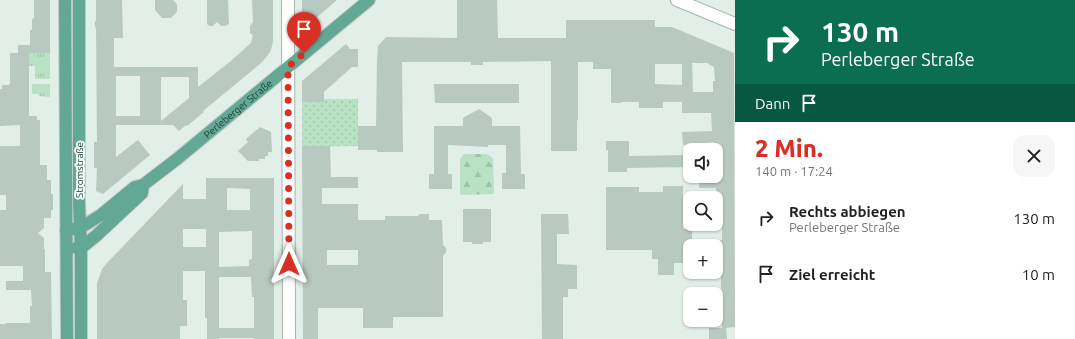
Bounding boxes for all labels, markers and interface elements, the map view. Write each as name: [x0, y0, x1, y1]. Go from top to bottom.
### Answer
pin: [287, 12, 321, 53]
icon: right: [755, 16, 807, 68]
text: 130 m: [821, 16, 899, 47]
icon: arrive: [293, 18, 315, 40]
text: Perleberger Straße: [821, 49, 975, 69]
street label: Perleberger Straße: [202, 77, 275, 140]
icon: arrive: [798, 92, 820, 114]
text: Dann: [755, 95, 790, 112]
text: 2 Min.: [755, 135, 823, 162]
button: close: [1013, 135, 1055, 177]
street label: Stromstraße: [74, 142, 85, 198]
map controls: [683, 143, 723, 327]
button: sound: [683, 143, 723, 183]
text: 140 m · 17:24: [755, 164, 833, 178]
button: search: [683, 191, 723, 231]
text: Rechts abbiegen: [789, 203, 906, 220]
icon: right: [755, 207, 777, 229]
text: 130 m: [1013, 210, 1055, 227]
text: Perleberger Straße: [789, 220, 900, 234]
button: +: [683, 239, 723, 279]
position arrow: [268, 243, 310, 285]
icon: arrive: [755, 263, 777, 285]
text: Ziel erreicht: [789, 266, 875, 283]
text: 10 m: [1022, 266, 1055, 283]
button: −: [683, 287, 723, 327]

